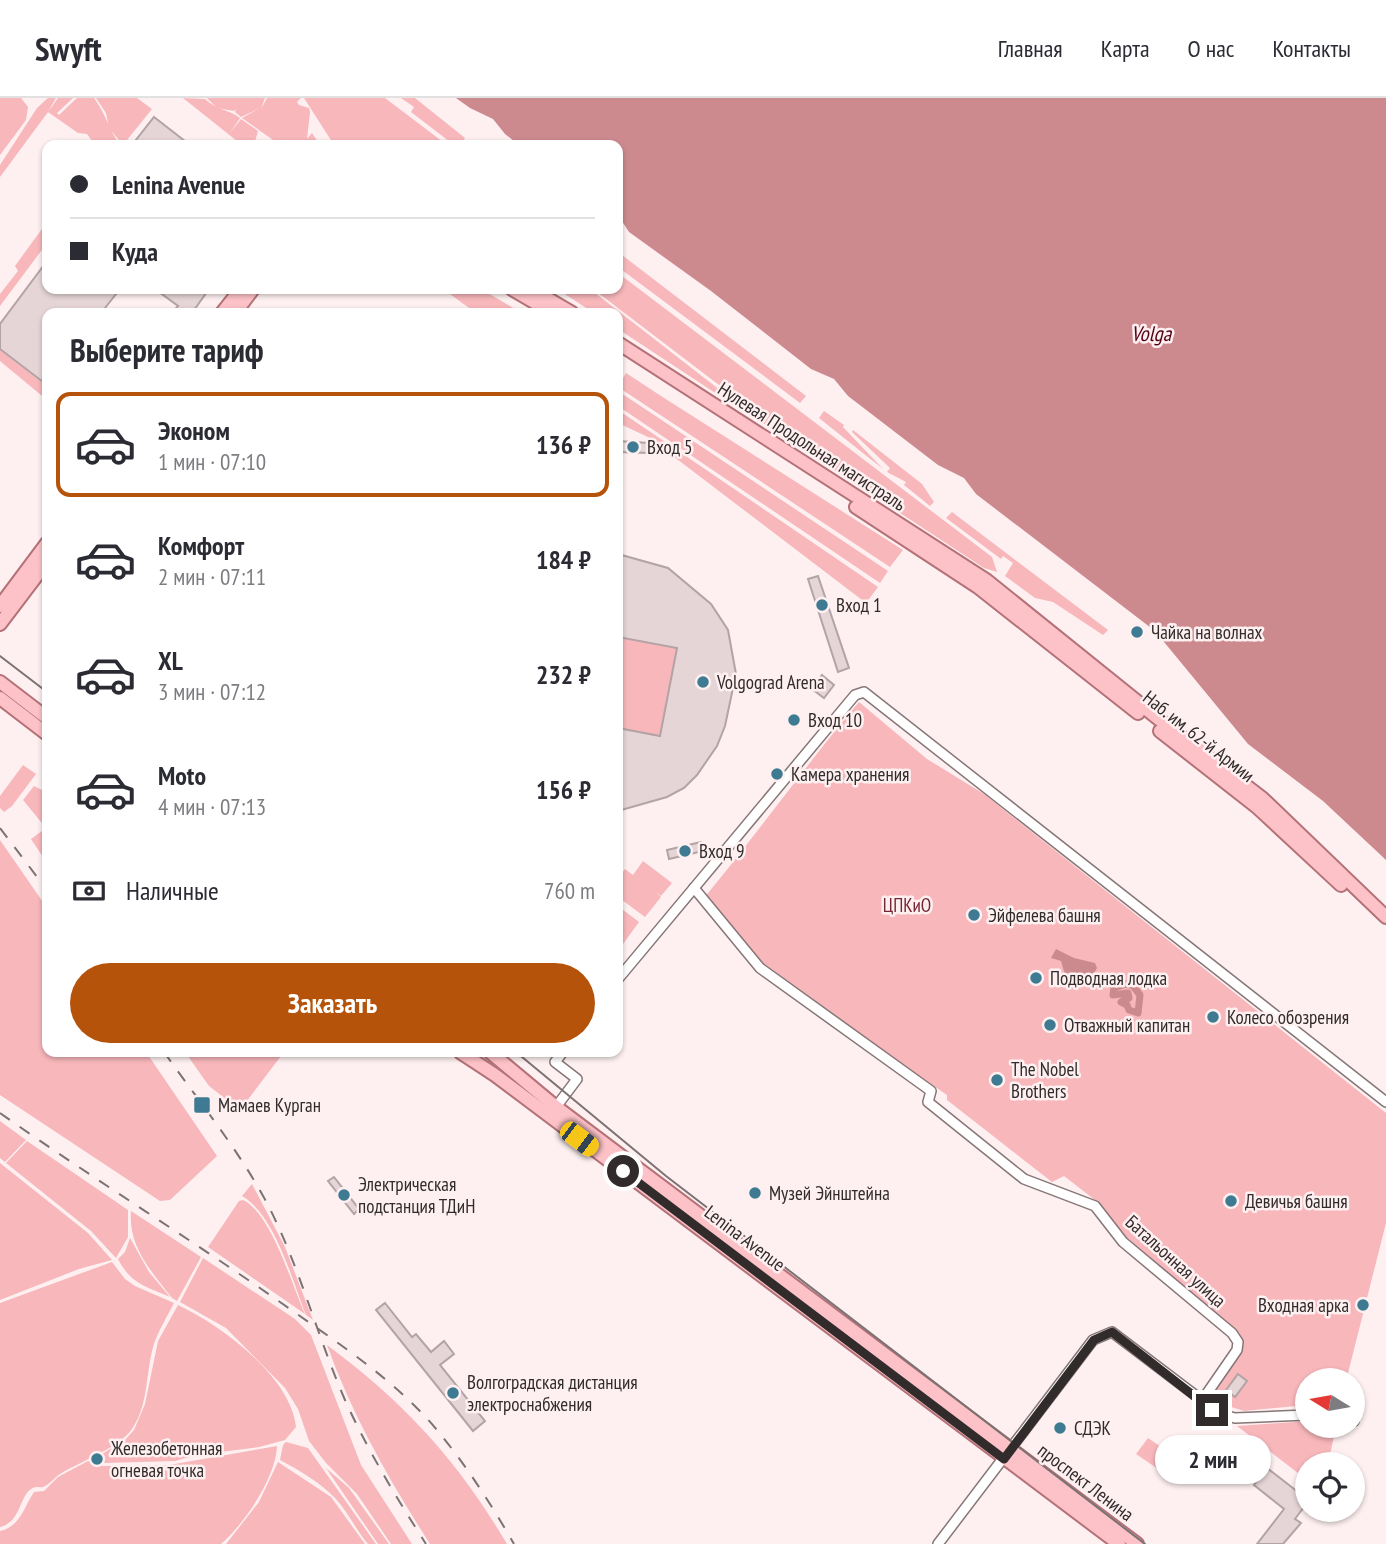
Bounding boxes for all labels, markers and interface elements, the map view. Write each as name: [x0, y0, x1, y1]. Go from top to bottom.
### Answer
text: Swyft: [35, 27, 102, 70]
text: Главная: [998, 33, 1063, 64]
text: Карта: [1101, 33, 1150, 64]
text: О нас: [1188, 33, 1234, 64]
text: Контакты: [1272, 33, 1351, 64]
text: Lenina Avenue: [112, 168, 245, 201]
text: Куда: [112, 235, 158, 268]
water label: Volga: [1131, 320, 1173, 347]
text: Выберите тариф: [70, 329, 264, 371]
street label: Нулевая Продольная магистраль: [713, 376, 911, 516]
icon: car: [74, 413, 137, 476]
text: Эконом: [158, 414, 230, 447]
text: 136 ₽: [536, 428, 591, 461]
place label: Вход 5: [647, 435, 693, 459]
marker: Вход 5: [625, 439, 641, 455]
text: 1 мин · 07:10: [158, 447, 266, 476]
icon: car: [74, 528, 137, 591]
text: Комфорт: [158, 529, 244, 562]
text: 184 ₽: [536, 543, 591, 576]
text: 2 мин · 07:11: [158, 562, 266, 591]
place label: Вход 1: [836, 593, 882, 617]
marker: Вход 1: [814, 597, 830, 613]
place label: Чайка на волнах: [1151, 620, 1262, 644]
marker: Чайка на волнах: [1129, 624, 1145, 640]
icon: car: [74, 643, 137, 706]
text: XL: [158, 644, 183, 677]
text: 232 ₽: [536, 658, 591, 691]
place label: Volgograd Arena: [716, 670, 825, 694]
marker: Volgograd Arena: [695, 674, 711, 690]
text: 3 мин · 07:12: [158, 677, 266, 706]
street label: Наб. им. 62-й Армии: [1138, 685, 1260, 787]
place label: Вход 10: [808, 708, 862, 732]
marker: Вход 10: [786, 712, 802, 728]
icon: car: [74, 758, 137, 821]
text: Moto: [158, 759, 206, 792]
place label: Камера хранения: [791, 762, 909, 786]
marker: Камера хранения: [769, 766, 785, 782]
text: 156 ₽: [536, 773, 591, 806]
text: 4 мин · 07:13: [158, 792, 266, 821]
place label: Вход 9: [699, 839, 745, 863]
marker: Вход 9: [677, 843, 693, 859]
icon: cash: [70, 872, 108, 910]
text: Наличные: [126, 874, 219, 907]
text: 760 m: [544, 876, 595, 905]
park label: ЦПКиО: [883, 893, 931, 917]
place label: Эйфелева башня: [988, 903, 1101, 927]
marker: Эйфелева башня: [966, 907, 982, 923]
button: Заказать: [70, 963, 595, 1043]
place label: Подводная лодка: [1050, 966, 1167, 990]
marker: Подводная лодка: [1028, 970, 1044, 986]
place label: Колесо обозрения: [1227, 1005, 1349, 1029]
marker: Колесо обозрения: [1205, 1009, 1221, 1025]
place label: Отважный капитан: [1064, 1013, 1190, 1037]
marker: Отважный капитан: [1042, 1017, 1058, 1033]
place label: The Nobel Brothers: [1011, 1057, 1079, 1103]
marker: The Nobel Brothers: [989, 1072, 1005, 1088]
place label: Мамаев Курган: [218, 1093, 321, 1117]
marker: Мамаев Курган: [192, 1095, 212, 1115]
car: [556, 1118, 603, 1160]
route start: [607, 1155, 639, 1187]
place label: Электрическая подстанция ТДиН: [358, 1172, 475, 1218]
place label: Музей Эйнштейна: [769, 1181, 890, 1205]
marker: Музей Эйнштейна: [747, 1185, 763, 1201]
marker: Электрическая подстанция ТДиН: [336, 1187, 352, 1203]
place label: Девичья башня: [1245, 1189, 1348, 1213]
marker: Девичья башня: [1223, 1193, 1239, 1209]
street label: Lenina Avenue: [700, 1200, 790, 1276]
street label: Батальонная улица: [1121, 1210, 1231, 1312]
place label: Входная арка: [1258, 1293, 1349, 1317]
marker: Входная арка: [1355, 1297, 1371, 1313]
north arrow: [1295, 1368, 1365, 1438]
map controls: [1295, 1368, 1365, 1522]
place label: Волгоградская дистанция электроснабжения: [467, 1370, 638, 1416]
marker: Волгоградская дистанция электроснабжения: [445, 1385, 461, 1401]
route end: [1196, 1394, 1228, 1426]
place label: СДЭК: [1074, 1416, 1111, 1440]
marker: СДЭК: [1052, 1420, 1068, 1436]
callout: 2 мин: [1154, 1434, 1270, 1484]
place label: Железобетонная огневая точка: [110, 1436, 222, 1482]
street label: проспект Ленина: [1033, 1438, 1139, 1526]
text: 2 мин: [1188, 1445, 1238, 1474]
marker: Железобетонная огневая точка: [89, 1451, 105, 1467]
button: locate: [1295, 1452, 1365, 1522]

